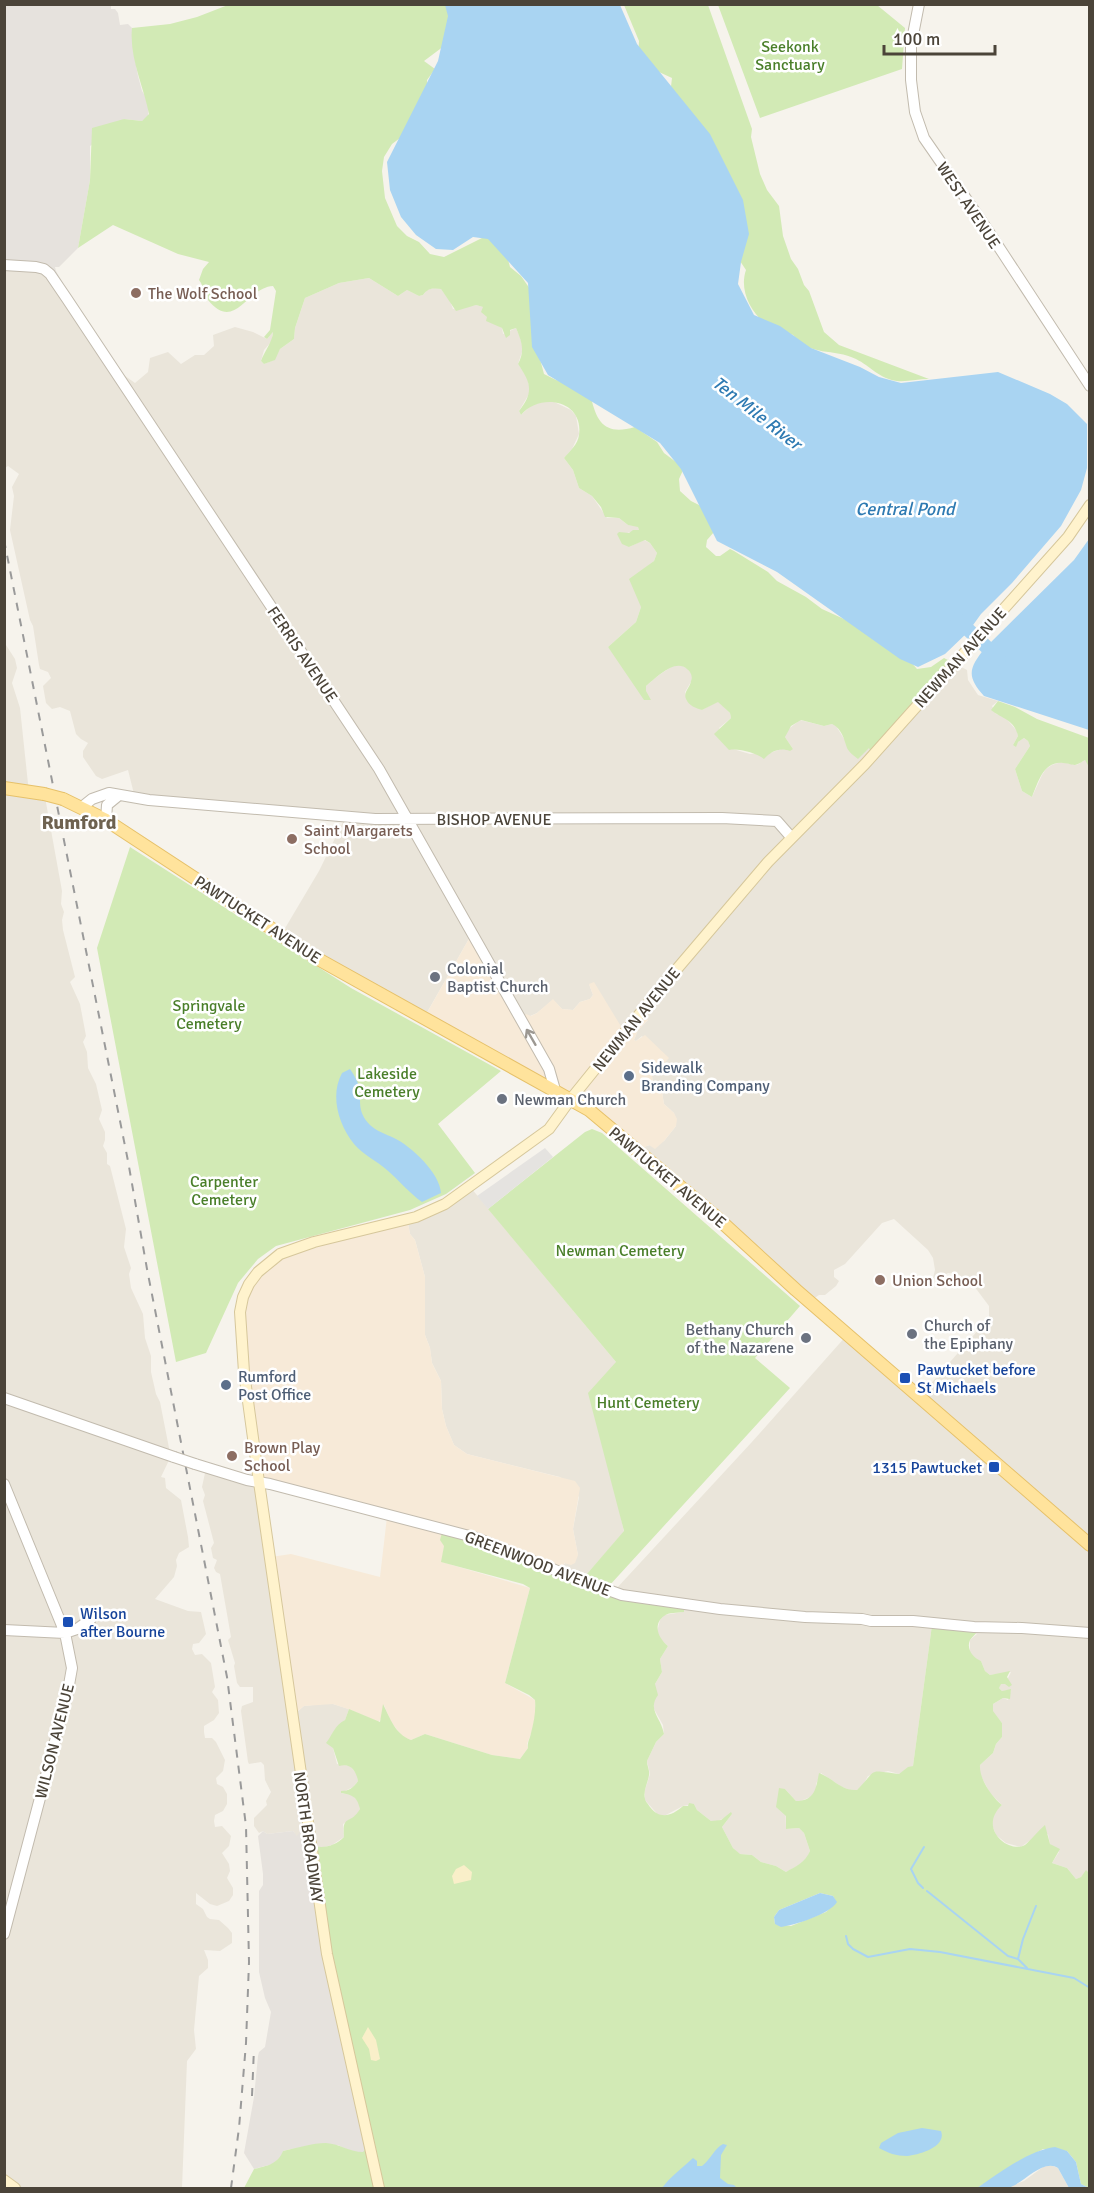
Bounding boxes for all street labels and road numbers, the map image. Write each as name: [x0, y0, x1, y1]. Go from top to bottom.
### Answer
street label: WEST AVENUE: [932, 158, 1005, 253]
street label: FERRIS AVENUE: [263, 603, 342, 706]
street label: NEWMAN AVENUE: [910, 603, 1011, 712]
street label: BISHOP AVENUE: [436, 810, 552, 830]
street label: PAWTUCKET AVENUE: [190, 871, 325, 968]
street label: NEWMAN AVENUE: [589, 963, 685, 1076]
street label: PAWTUCKET AVENUE: [605, 1123, 730, 1233]
street label: GREENWOOD AVENUE: [462, 1527, 614, 1601]
street label: WILSON AVENUE: [31, 1682, 79, 1801]
street label: NORTH BROADWAY: [289, 1770, 327, 1904]

